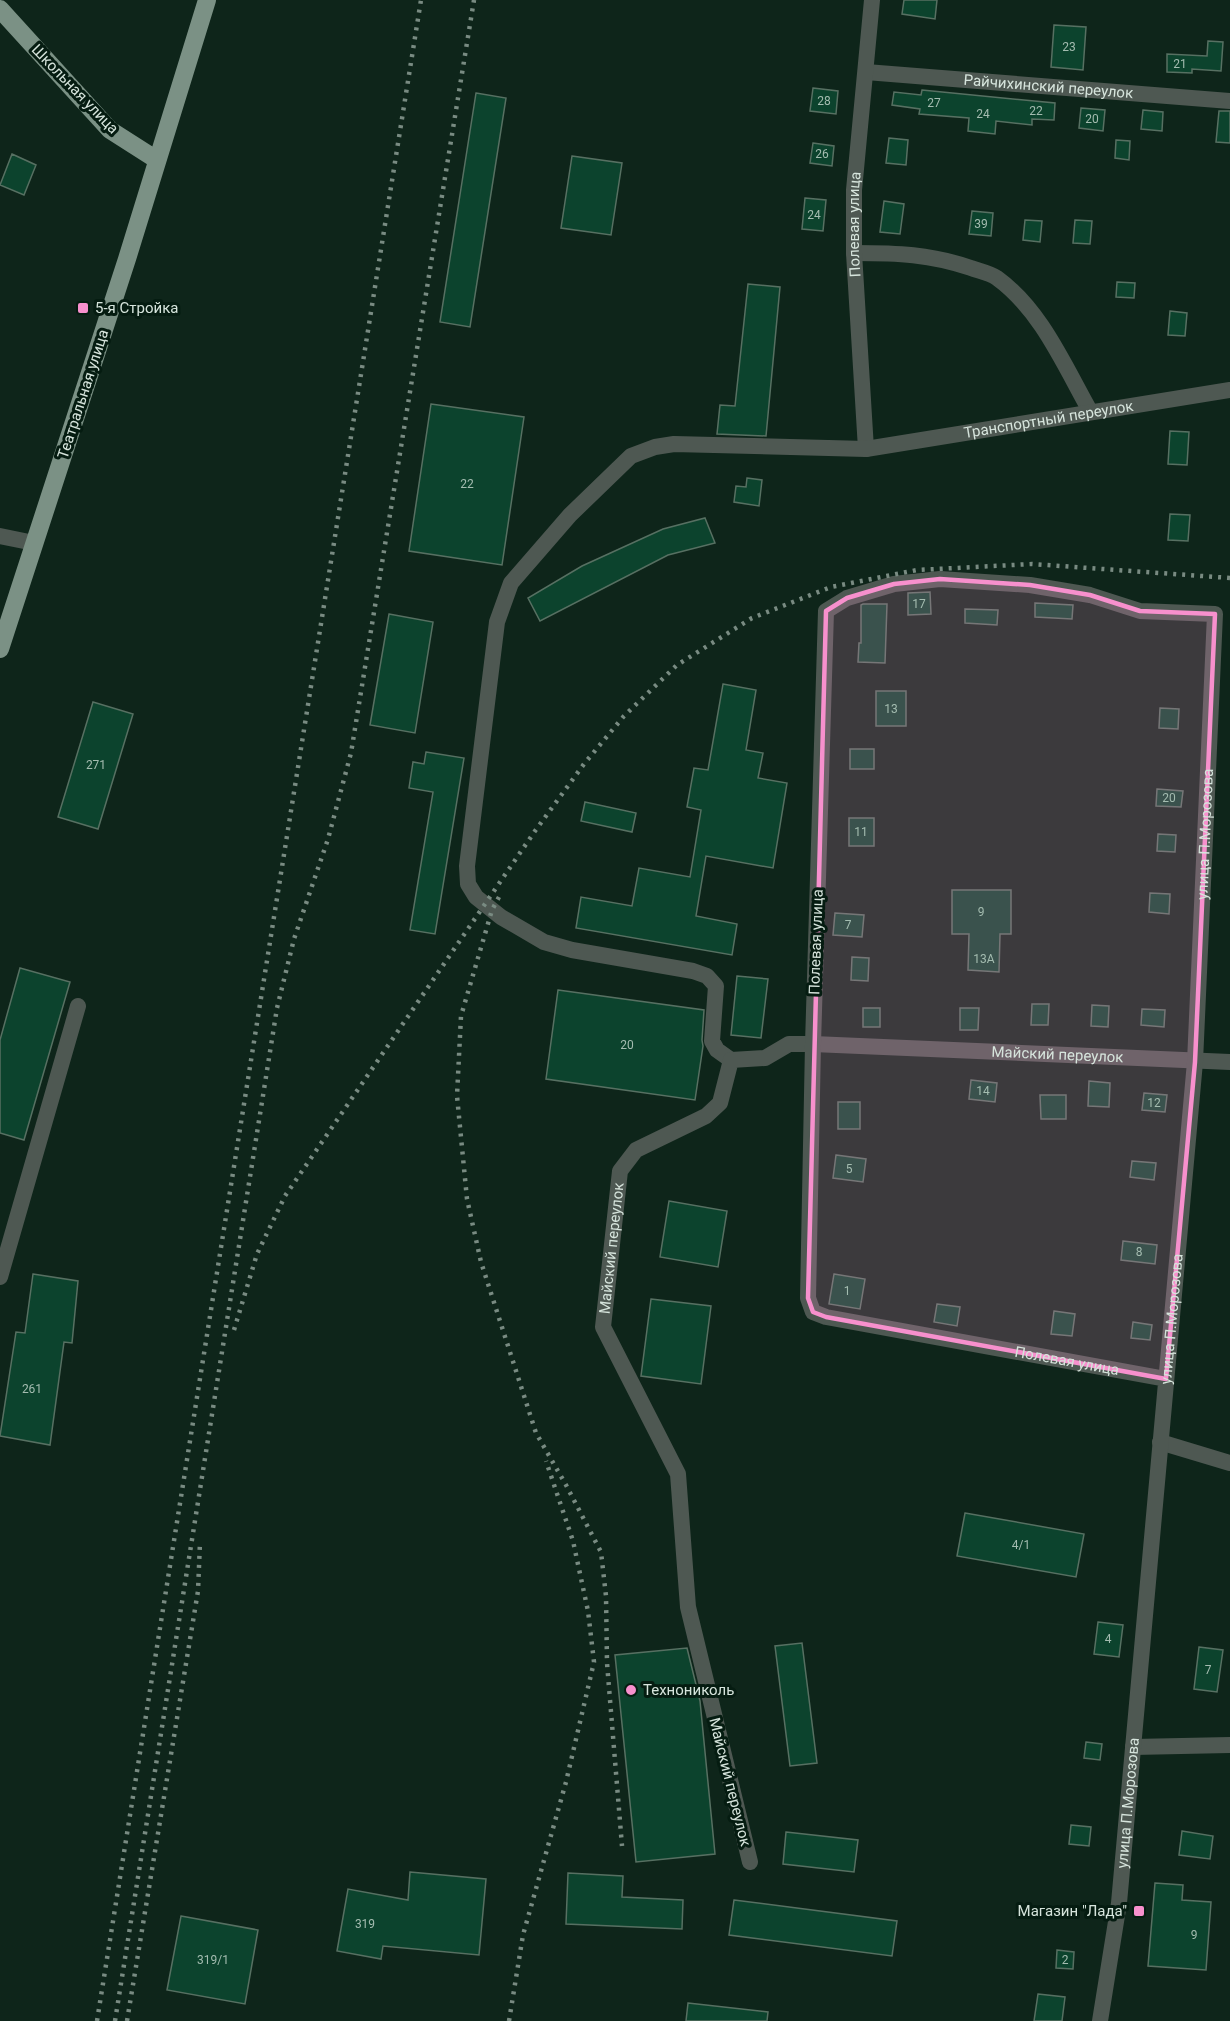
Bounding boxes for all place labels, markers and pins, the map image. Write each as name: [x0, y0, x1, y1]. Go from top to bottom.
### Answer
place label: 5-я Стройка: [95, 299, 178, 317]
marker: 5-я Стройка: [76, 301, 90, 315]
place label: Технониколь: [643, 1681, 734, 1699]
marker: Технониколь: [624, 1683, 638, 1697]
place label: Магазин "Лада": [1018, 1902, 1127, 1920]
marker: Магазин "Лада": [1132, 1904, 1146, 1918]

